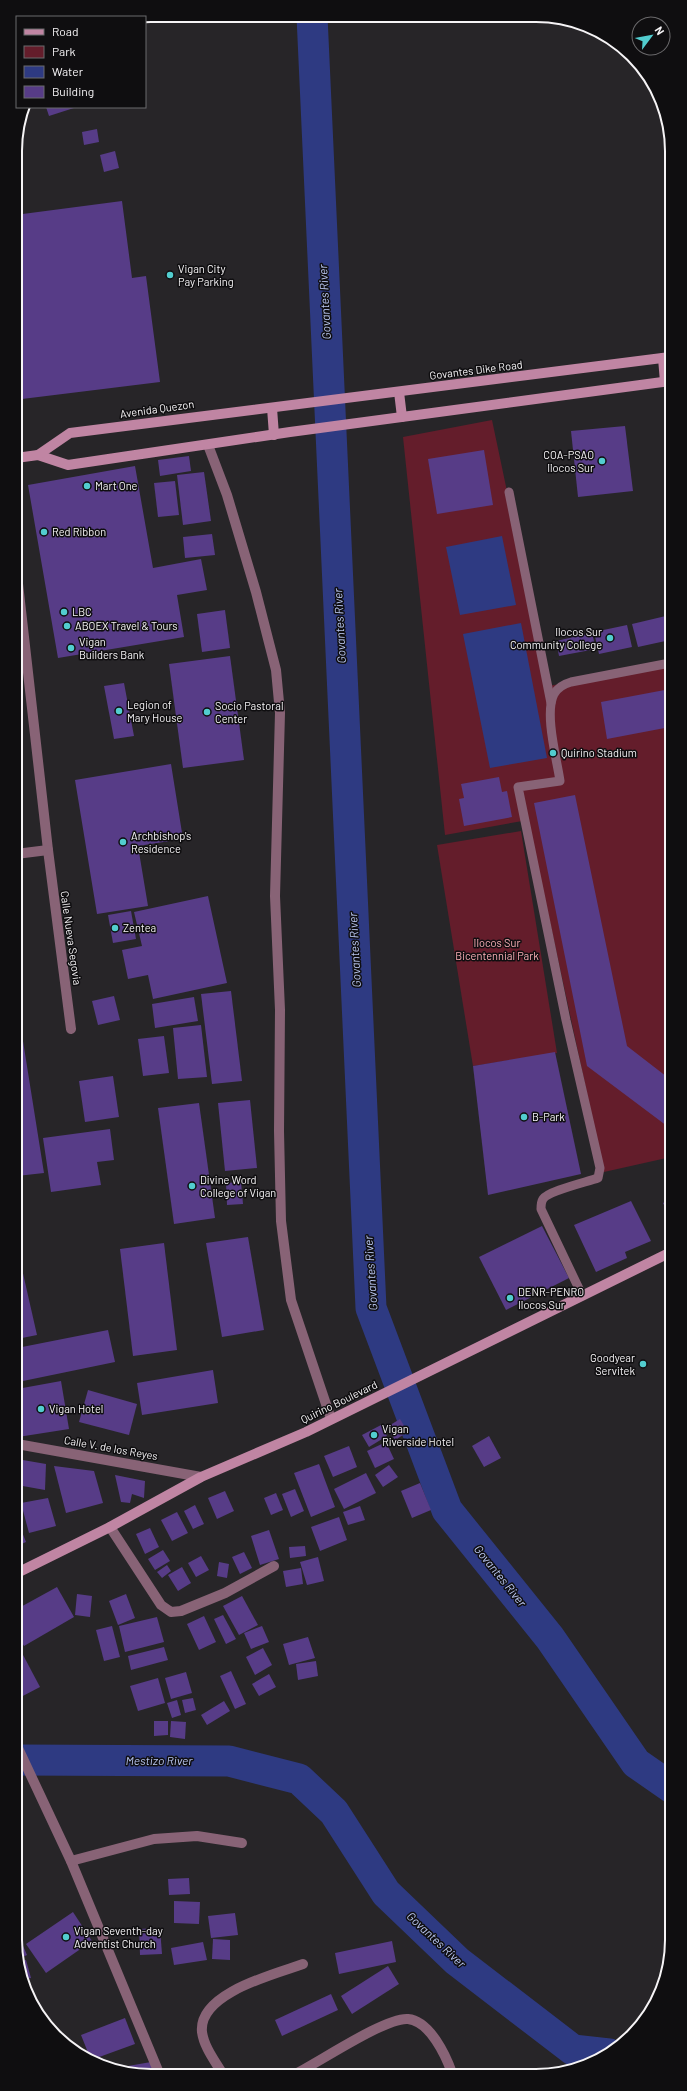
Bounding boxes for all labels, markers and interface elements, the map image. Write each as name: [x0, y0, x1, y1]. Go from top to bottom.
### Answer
legend: [16, 16, 146, 108]
north arrow: [631, 16, 671, 56]
text: Road: [52, 24, 79, 38]
text: N: [652, 24, 667, 37]
text: Park: [52, 44, 76, 58]
text: Water: [52, 64, 84, 78]
text: Building: [52, 84, 94, 98]
place label: Vigan City Pay Parking: [178, 262, 234, 288]
water label: Govantes River: [315, 263, 333, 340]
marker: Vigan City Pay Parking: [165, 270, 175, 280]
street label: Govantes Dike Road: [429, 357, 523, 382]
street label: Avenida Quezon: [119, 397, 195, 420]
place label: COA-PSAO Ilocos Sur: [543, 448, 594, 474]
marker: COA-PSAO Ilocos Sur: [597, 456, 607, 466]
place label: Mart One: [95, 479, 138, 492]
marker: Mart One: [82, 481, 92, 491]
place label: Red Ribbon: [52, 525, 106, 538]
marker: Red Ribbon: [39, 527, 49, 537]
water label: Govantes River: [330, 587, 348, 664]
place label: LBC: [72, 605, 92, 618]
marker: LBC: [59, 607, 69, 617]
place label: ABOEX Travel & Tours: [75, 619, 178, 632]
marker: ABOEX Travel & Tours: [62, 621, 72, 631]
place label: Ilocos Sur Community College: [510, 625, 602, 651]
marker: Ilocos Sur Community College: [605, 633, 615, 643]
place label: Vigan Builders Bank: [79, 635, 145, 661]
marker: Vigan Builders Bank: [66, 643, 76, 653]
place label: Legion of Mary House: [127, 698, 182, 724]
place label: Socio Pastoral Center: [215, 699, 284, 725]
marker: Legion of Mary House: [114, 706, 124, 716]
marker: Socio Pastoral Center: [202, 707, 212, 717]
place label: Quirino Stadium: [561, 746, 637, 759]
marker: Quirino Stadium: [548, 748, 558, 758]
place label: Archbishop's Residence: [131, 829, 191, 855]
marker: Archbishop's Residence: [118, 837, 128, 847]
street label: Calle Nueva Segovia: [58, 890, 85, 986]
water label: Govantes River: [345, 911, 363, 988]
place label: Zentea: [123, 921, 156, 934]
marker: Zentea: [110, 923, 120, 933]
park label: Ilocos Sur Bicentennial Park: [455, 936, 539, 962]
place label: B-Park: [532, 1110, 565, 1123]
marker: B-Park: [519, 1112, 529, 1122]
place label: Divine Word College of Vigan: [200, 1173, 276, 1199]
marker: Divine Word College of Vigan: [187, 1181, 197, 1191]
water label: Govantes River: [360, 1234, 380, 1311]
place label: DENR-PENRO Ilocos Sur: [518, 1285, 584, 1311]
marker: DENR-PENRO Ilocos Sur: [505, 1293, 515, 1303]
place label: Goodyear Servitek: [590, 1351, 635, 1377]
marker: Goodyear Servitek: [638, 1359, 648, 1369]
street label: Quirino Boulevard: [298, 1377, 379, 1426]
place label: Vigan Hotel: [49, 1402, 103, 1415]
marker: Vigan Hotel: [36, 1404, 46, 1414]
place label: Vigan Riverside Hotel: [382, 1422, 454, 1448]
marker: Vigan Riverside Hotel: [369, 1430, 379, 1440]
street label: Calle V. de los Reyes: [63, 1433, 159, 1462]
water label: Govantes River: [472, 1542, 530, 1610]
water label: Mestizo River: [126, 1753, 193, 1767]
water label: Govantes River: [404, 1909, 469, 1971]
place label: Vigan Seventh-day Adventist Church: [74, 1924, 163, 1950]
marker: Vigan Seventh-day Adventist Church: [61, 1932, 71, 1942]

